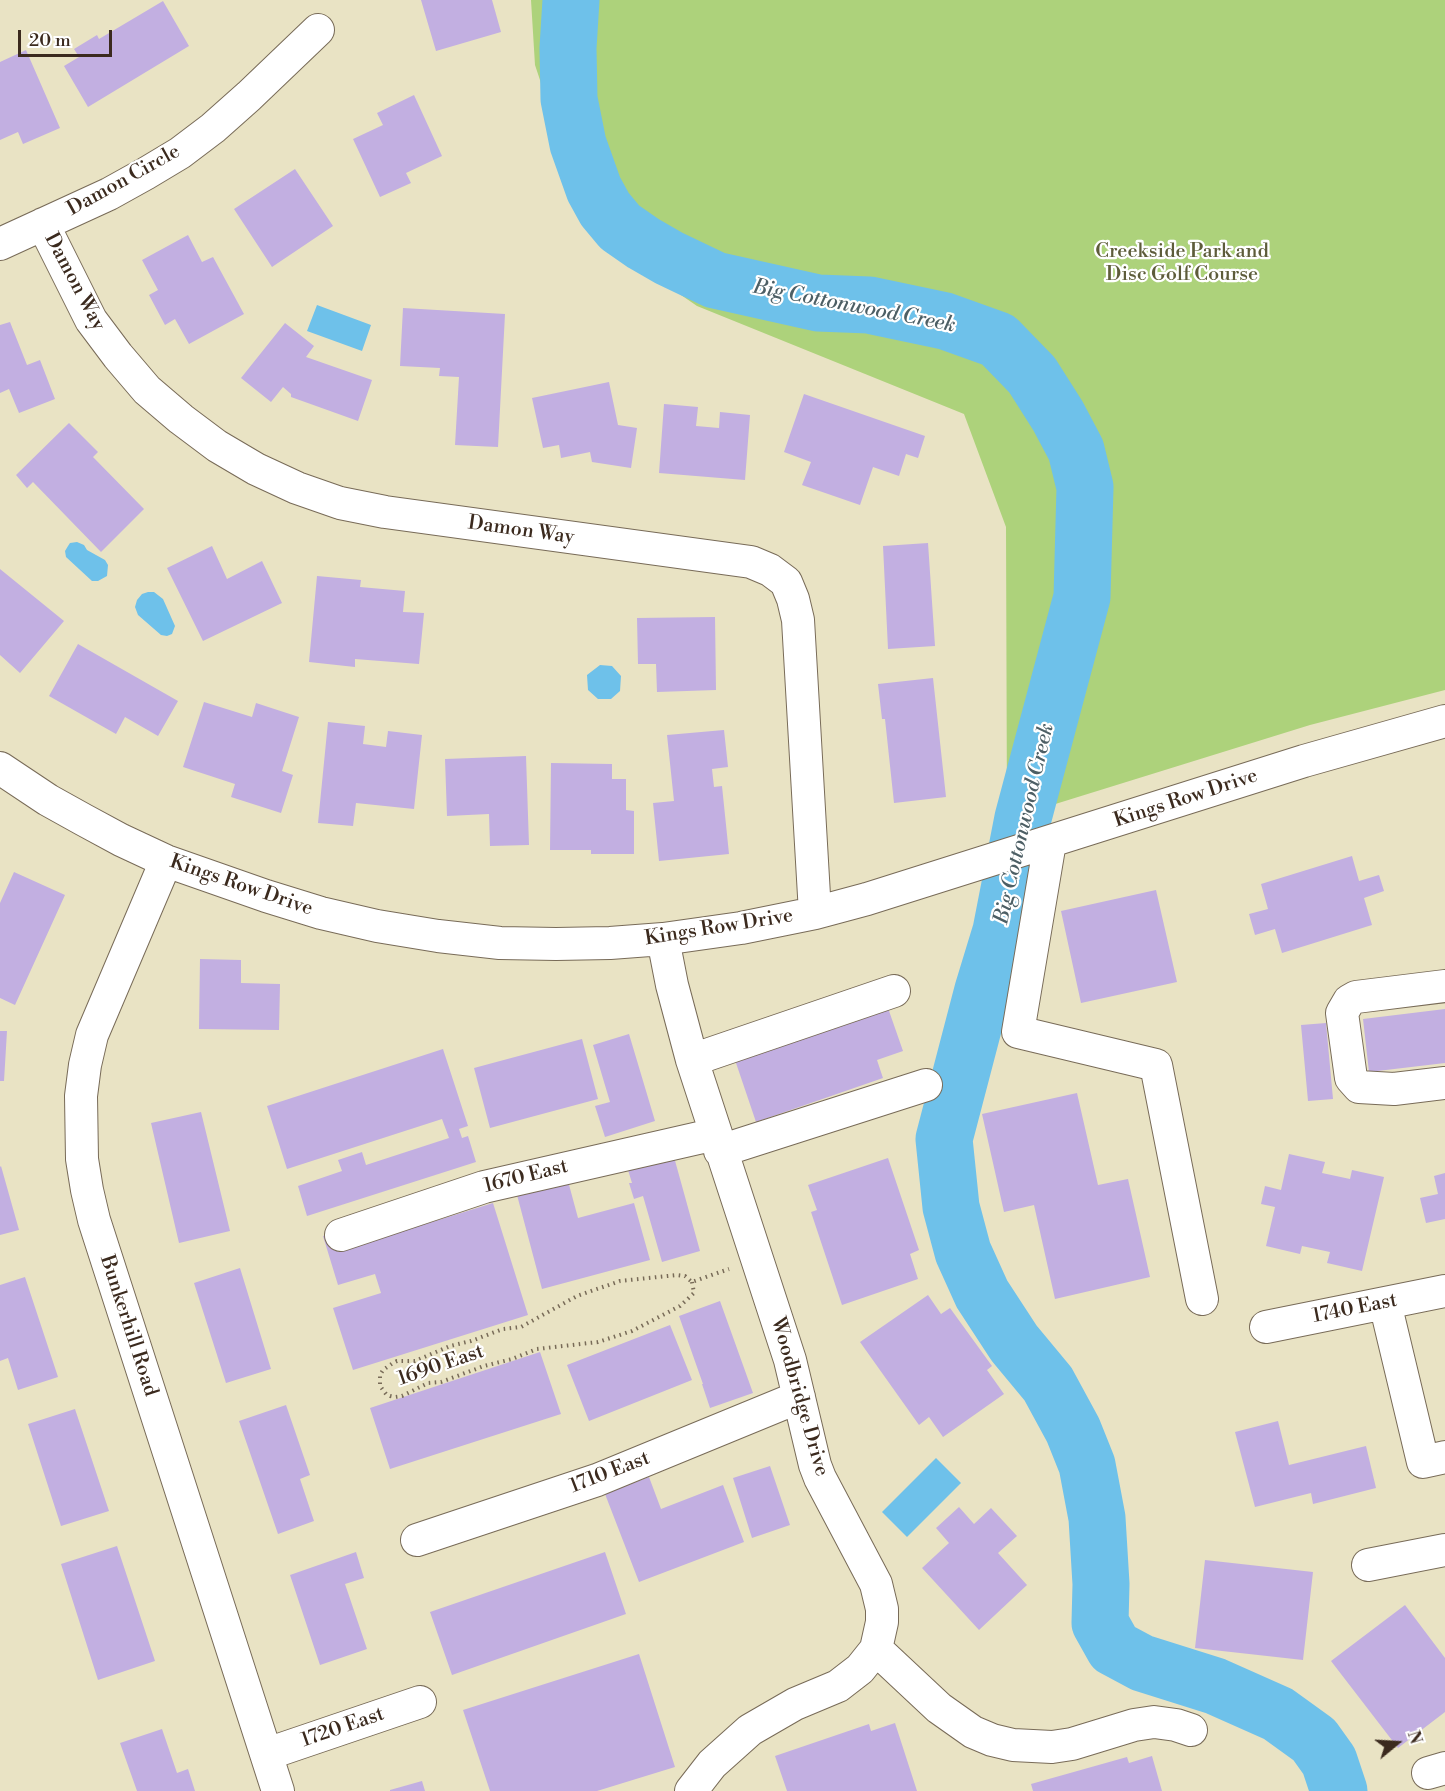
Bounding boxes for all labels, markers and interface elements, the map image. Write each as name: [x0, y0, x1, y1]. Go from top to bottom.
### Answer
scale bar: [21, 18, 116, 56]
text: 20 m: [29, 29, 71, 52]
street label: Damon Circle: [63, 140, 185, 222]
street label: Damon Way: [38, 229, 110, 335]
park label: Creekside Park and Disc Golf Course: [1095, 240, 1269, 287]
water label: Big Cottonwood Creek: [751, 275, 957, 339]
street label: Damon Way: [466, 512, 576, 550]
water label: Big Cottonwood Creek: [990, 721, 1060, 927]
street label: Kings Row Drive: [1111, 764, 1261, 834]
street label: Kings Row Drive: [166, 850, 316, 922]
street label: Kings Row Drive: [643, 904, 795, 952]
street label: 1670 East: [481, 1155, 571, 1199]
street label: Bunkerhill Road: [94, 1252, 162, 1400]
street label: 1740 East: [1311, 1289, 1399, 1329]
street label: Woodbridge Drive: [765, 1315, 833, 1479]
street label: 1690 East: [395, 1340, 487, 1392]
street label: 1710 East: [567, 1447, 653, 1499]
street label: 1720 East: [298, 1703, 388, 1753]
north arrow: [1367, 1713, 1427, 1773]
text: N: [1403, 1728, 1426, 1747]

